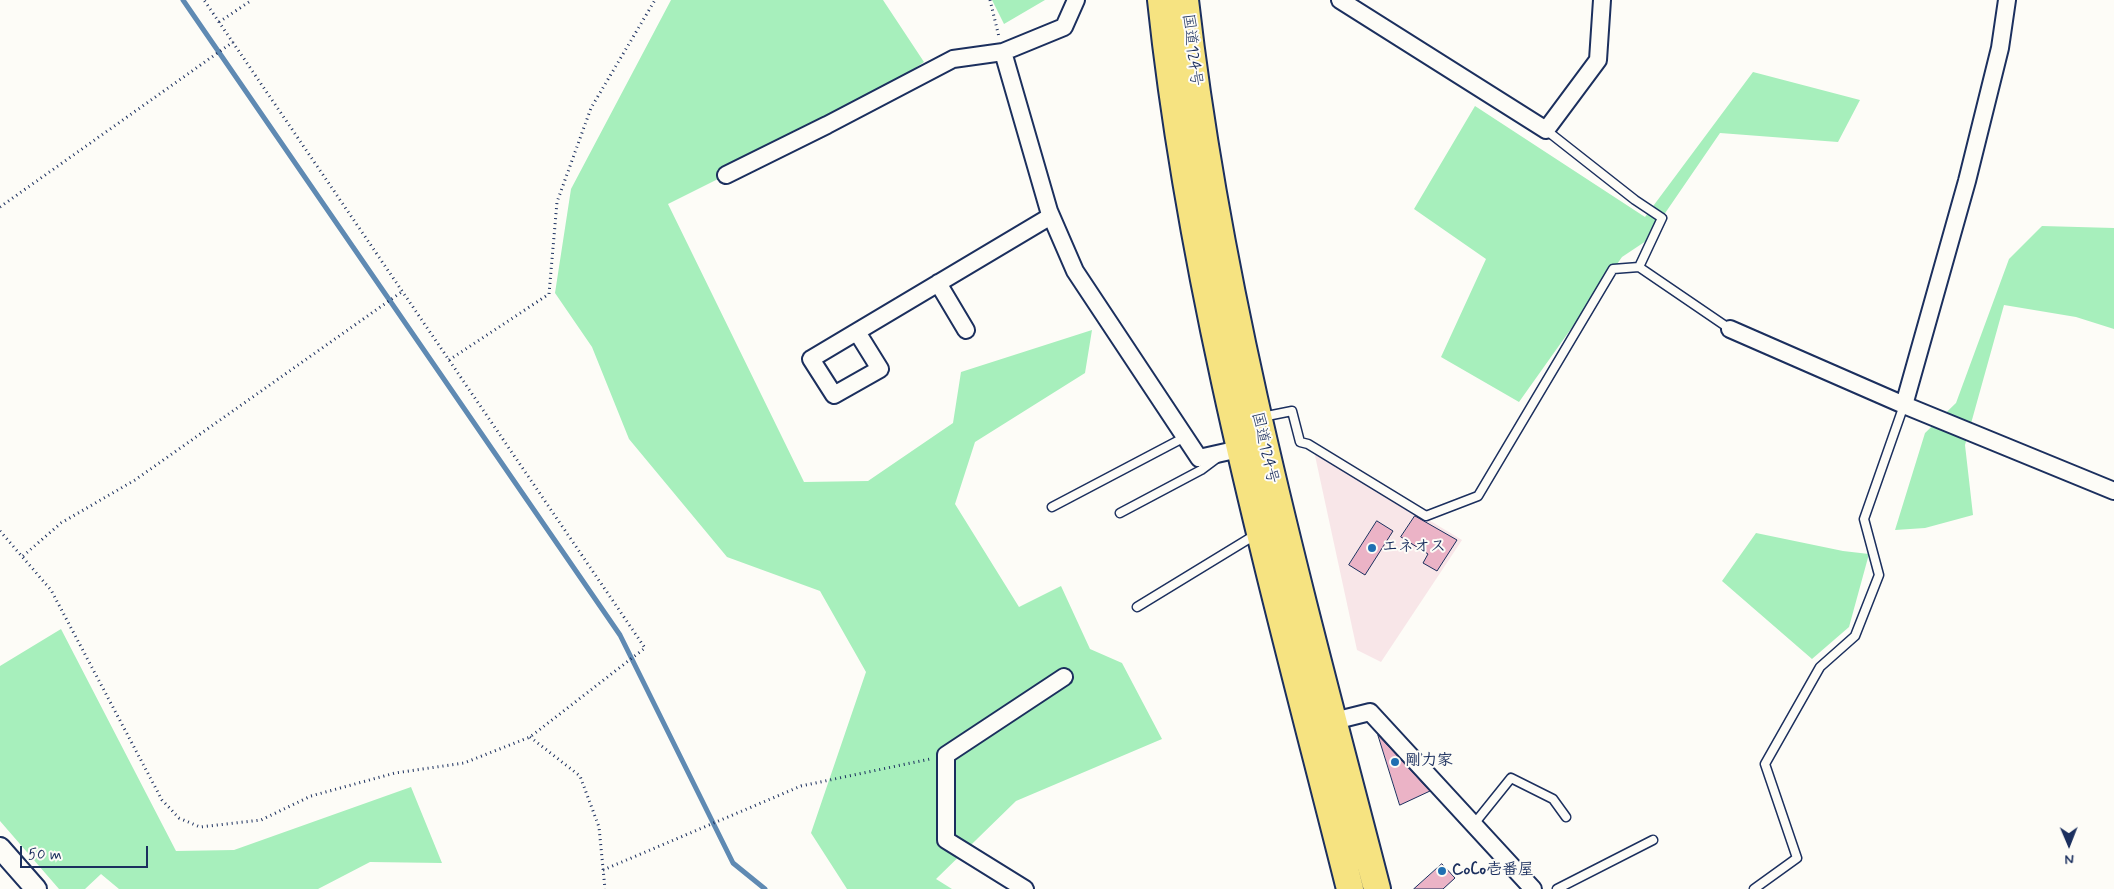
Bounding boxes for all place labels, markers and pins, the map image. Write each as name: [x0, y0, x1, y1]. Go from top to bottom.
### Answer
place label: エネオス: [1382, 538, 1446, 558]
marker: エネオス: [1366, 542, 1378, 554]
place label: 剛力家: [1405, 752, 1453, 772]
marker: 剛力家: [1389, 756, 1401, 768]
place label: CoCo壱番屋: [1452, 861, 1534, 881]
marker: CoCo壱番屋: [1436, 865, 1448, 877]

